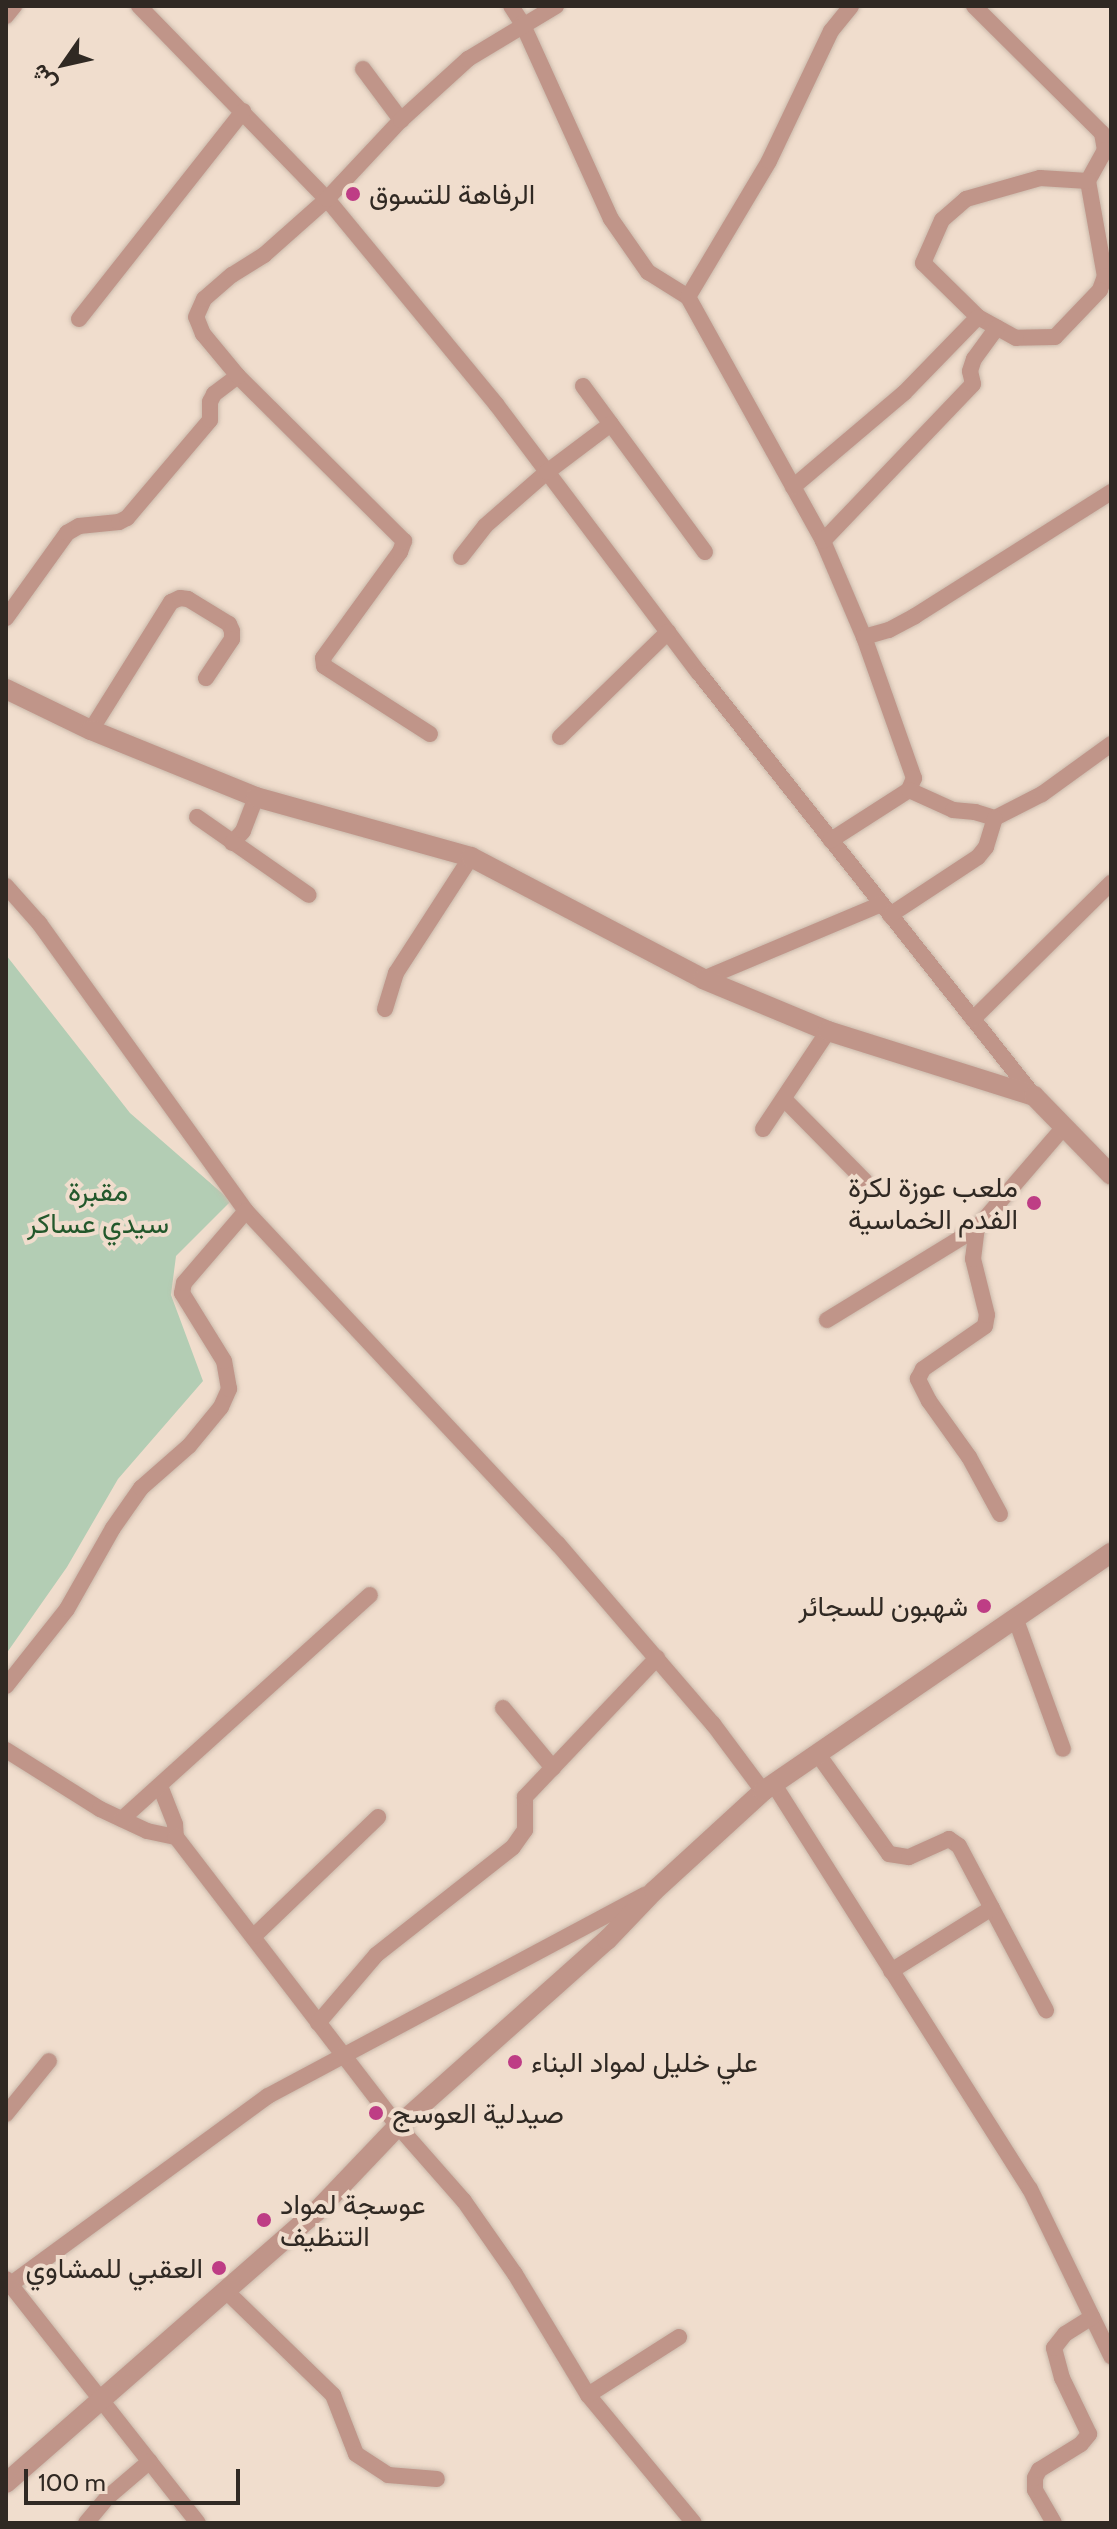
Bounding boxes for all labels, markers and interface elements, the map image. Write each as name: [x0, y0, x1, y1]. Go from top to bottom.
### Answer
north arrow: [24, 24, 104, 104]
text: ش: [25, 59, 62, 96]
place label: الرفاهة للتسوق: [369, 177, 535, 211]
marker: الرفاهة للتسوق: [344, 185, 362, 203]
place label: ملعب عوزة لكرة الفدم الخماسية: [848, 1170, 1018, 1236]
park label: مقبرة سيدي عساكر: [27, 1174, 169, 1240]
marker: ملعب عوزة لكرة الفدم الخماسية: [1025, 1194, 1043, 1212]
place label: شهبون للسجائر: [798, 1589, 968, 1623]
marker: شهبون للسجائر: [975, 1597, 993, 1615]
place label: علي خليل لمواد البناء: [531, 2045, 758, 2079]
marker: علي خليل لمواد البناء: [506, 2053, 524, 2071]
place label: صيدلية العوسج: [392, 2096, 564, 2130]
marker: صيدلية العوسج: [367, 2104, 385, 2122]
place label: عوسجة لمواد التنظيف: [280, 2187, 426, 2253]
marker: عوسجة لمواد التنظيف: [255, 2211, 273, 2229]
place label: العقبي للمشاوي: [26, 2251, 203, 2285]
marker: العقبي للمشاوي: [210, 2259, 228, 2277]
scale bar: [28, 2453, 244, 2503]
text: 100 m: [38, 2468, 106, 2497]

